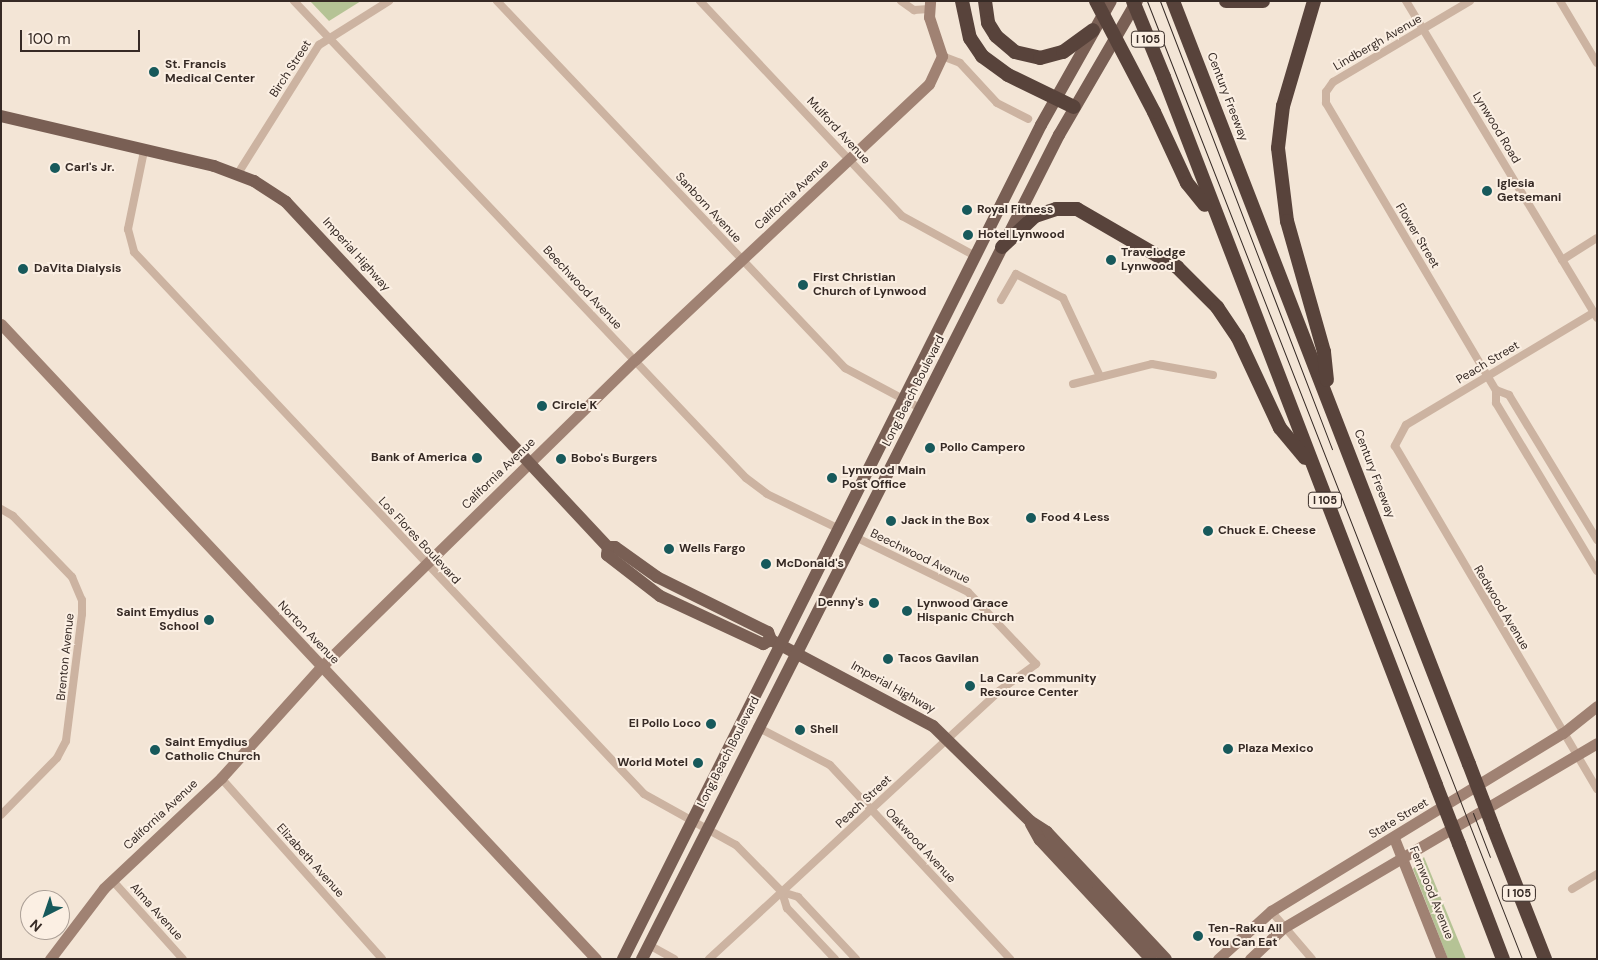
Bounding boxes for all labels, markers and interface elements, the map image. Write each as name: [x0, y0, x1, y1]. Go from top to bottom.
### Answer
street label: Lindbergh Avenue: [1331, 12, 1425, 74]
scale bar: [22, 20, 142, 52]
text: 100 m: [28, 29, 71, 49]
road number: I 105: [1130, 30, 1166, 48]
street label: Birch Street: [267, 38, 315, 100]
street label: Century Freeway: [1203, 50, 1251, 144]
place label: St. Francis Medical Center: [165, 58, 255, 86]
marker: St. Francis Medical Center: [147, 65, 161, 79]
street label: Lynwood Road: [1469, 90, 1523, 166]
street label: Mulford Avenue: [803, 95, 873, 167]
street label: California Avenue: [752, 157, 832, 233]
place label: Carl's Jr.: [65, 161, 115, 175]
marker: Carl's Jr.: [49, 162, 61, 174]
street label: Sanborn Avenue: [672, 170, 744, 246]
place label: Iglesia Getsemani: [1497, 177, 1561, 205]
marker: Iglesia Getsemani: [1481, 185, 1493, 197]
street label: Flower Street: [1392, 201, 1442, 271]
place label: Royal Fitness: [977, 203, 1053, 217]
marker: Royal Fitness: [961, 204, 973, 216]
street label: Imperial Highway: [319, 215, 393, 295]
place label: Hotel Lynwood: [978, 228, 1065, 242]
marker: Hotel Lynwood: [962, 229, 974, 241]
street label: Beechwood Avenue: [539, 243, 625, 333]
place label: Travelodge Lynwood: [1121, 246, 1186, 274]
marker: Travelodge Lynwood: [1105, 254, 1117, 266]
marker: DaVita Dialysis: [16, 262, 30, 276]
place label: DaVita Dialysis: [34, 262, 121, 276]
place label: First Christian Church of Lynwood: [813, 271, 926, 299]
marker: First Christian Church of Lynwood: [797, 279, 809, 291]
street label: Long Beach Boulevard: [880, 333, 948, 449]
street label: Peach Street: [1454, 339, 1522, 387]
place label: Circle K: [552, 399, 597, 413]
marker: Circle K: [536, 400, 548, 412]
street label: Century Freeway: [1350, 427, 1398, 521]
street label: California Avenue: [459, 435, 539, 513]
place label: Pollo Campero: [940, 441, 1025, 455]
marker: Pollo Campero: [924, 442, 936, 454]
place label: Bank of America: [371, 451, 467, 465]
marker: Bank of America: [471, 452, 483, 464]
place label: Bobo's Burgers: [571, 452, 657, 466]
marker: Bobo's Burgers: [555, 453, 567, 465]
place label: Lynwood Main Post Office: [842, 464, 926, 492]
marker: Lynwood Main Post Office: [826, 472, 838, 484]
road number: I 105: [1308, 492, 1342, 508]
street label: Los Flores Boulevard: [375, 495, 463, 587]
place label: Food 4 Less: [1041, 511, 1110, 525]
marker: Food 4 Less: [1025, 512, 1037, 524]
place label: Jack in the Box: [901, 514, 989, 528]
marker: Jack in the Box: [885, 515, 897, 527]
place label: Chuck E. Cheese: [1218, 524, 1316, 538]
marker: Chuck E. Cheese: [1202, 525, 1214, 537]
street label: Beechwood Avenue: [868, 527, 972, 587]
place label: Wells Fargo: [679, 542, 746, 556]
marker: Wells Fargo: [663, 543, 675, 555]
place label: McDonald's: [776, 557, 844, 571]
marker: McDonald's: [760, 558, 772, 570]
street label: Redwood Avenue: [1470, 563, 1532, 653]
place label: Denny's: [818, 596, 864, 610]
marker: Denny's: [868, 597, 880, 609]
place label: Lynwood Grace Hispanic Church: [917, 597, 1014, 625]
street label: Norton Avenue: [274, 598, 342, 668]
marker: Lynwood Grace Hispanic Church: [901, 605, 913, 617]
place label: Saint Emydius School: [116, 606, 199, 634]
street label: Brenton Avenue: [54, 613, 78, 701]
marker: Saint Emydius School: [203, 614, 215, 626]
place label: Tacos Gavilan: [898, 652, 979, 666]
marker: Tacos Gavilan: [882, 653, 894, 665]
street label: Imperial Highway: [848, 659, 938, 717]
place label: La Care Community Resource Center: [980, 672, 1097, 700]
marker: La Care Community Resource Center: [964, 680, 976, 692]
street label: Long Beach Boulevard: [695, 694, 763, 810]
place label: El Pollo Loco: [629, 717, 701, 731]
marker: El Pollo Loco: [705, 718, 717, 730]
place label: Shell: [810, 723, 838, 737]
marker: Shell: [794, 724, 806, 736]
place label: Saint Emydius Catholic Church: [165, 736, 261, 764]
place label: Plaza Mexico: [1238, 742, 1314, 756]
marker: Plaza Mexico: [1222, 743, 1234, 755]
marker: Saint Emydius Catholic Church: [149, 744, 161, 756]
place label: World Motel: [617, 756, 688, 770]
marker: World Motel: [692, 757, 704, 769]
street label: Peach Street: [833, 773, 895, 831]
street label: California Avenue: [121, 777, 201, 853]
street label: State Street: [1367, 796, 1431, 842]
street label: Oakwood Avenue: [882, 806, 958, 886]
street label: Elizabeth Avenue: [273, 821, 347, 901]
street label: Fernwood Avenue: [1406, 844, 1456, 942]
street label: Alma Avenue: [127, 880, 185, 944]
road number: I 105: [1502, 884, 1536, 901]
north arrow: [20, 890, 70, 940]
text: N: [26, 915, 46, 936]
place label: Ten-Raku All You Can Eat: [1208, 922, 1282, 950]
marker: Ten-Raku All You Can Eat: [1192, 930, 1204, 942]

